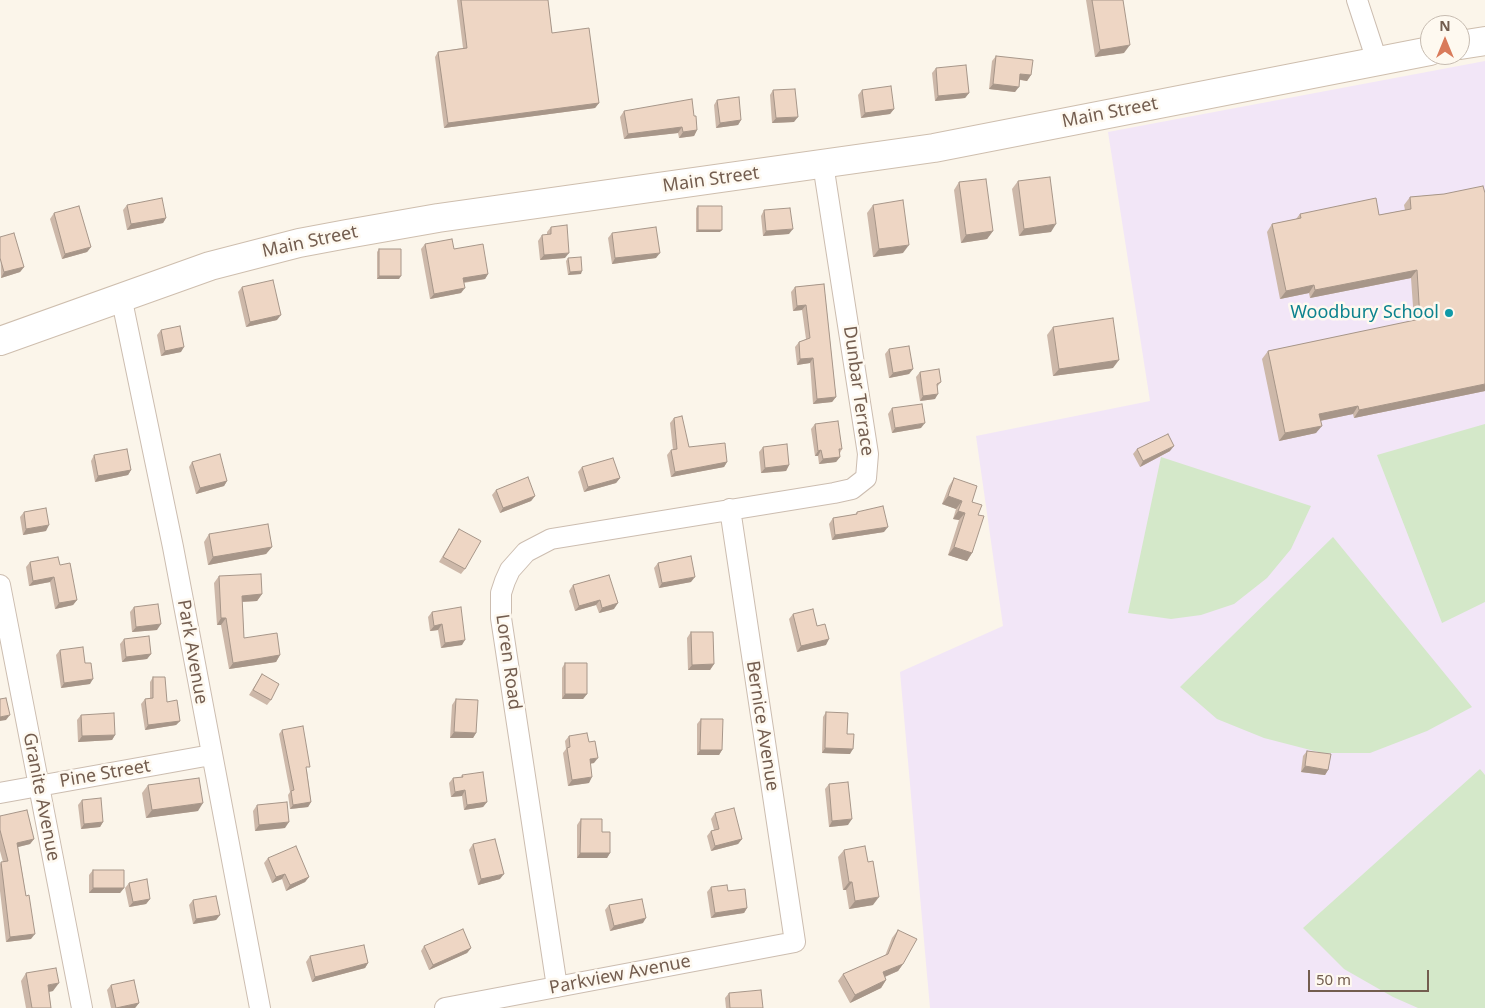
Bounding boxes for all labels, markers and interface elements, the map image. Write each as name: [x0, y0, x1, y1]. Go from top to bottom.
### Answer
north arrow: [1420, 15, 1470, 65]
text: N: [1439, 16, 1451, 35]
street label: Main Street: [1060, 93, 1160, 133]
street label: Main Street: [661, 163, 761, 197]
street label: Main Street: [260, 221, 360, 263]
place label: Woodbury School: [1290, 302, 1439, 324]
marker: Woodbury School: [1443, 307, 1455, 319]
street label: Dunbar Terrace: [838, 325, 878, 457]
street label: Park Avenue: [172, 598, 212, 706]
street label: Loren Road: [491, 613, 525, 711]
street label: Bernice Avenue: [741, 659, 783, 793]
street label: Granite Avenue: [18, 731, 64, 863]
street label: Pine Street: [58, 755, 152, 793]
street label: Parkview Avenue: [547, 951, 693, 999]
scale bar: [1310, 960, 1431, 992]
text: 50 m: [1316, 969, 1351, 989]

